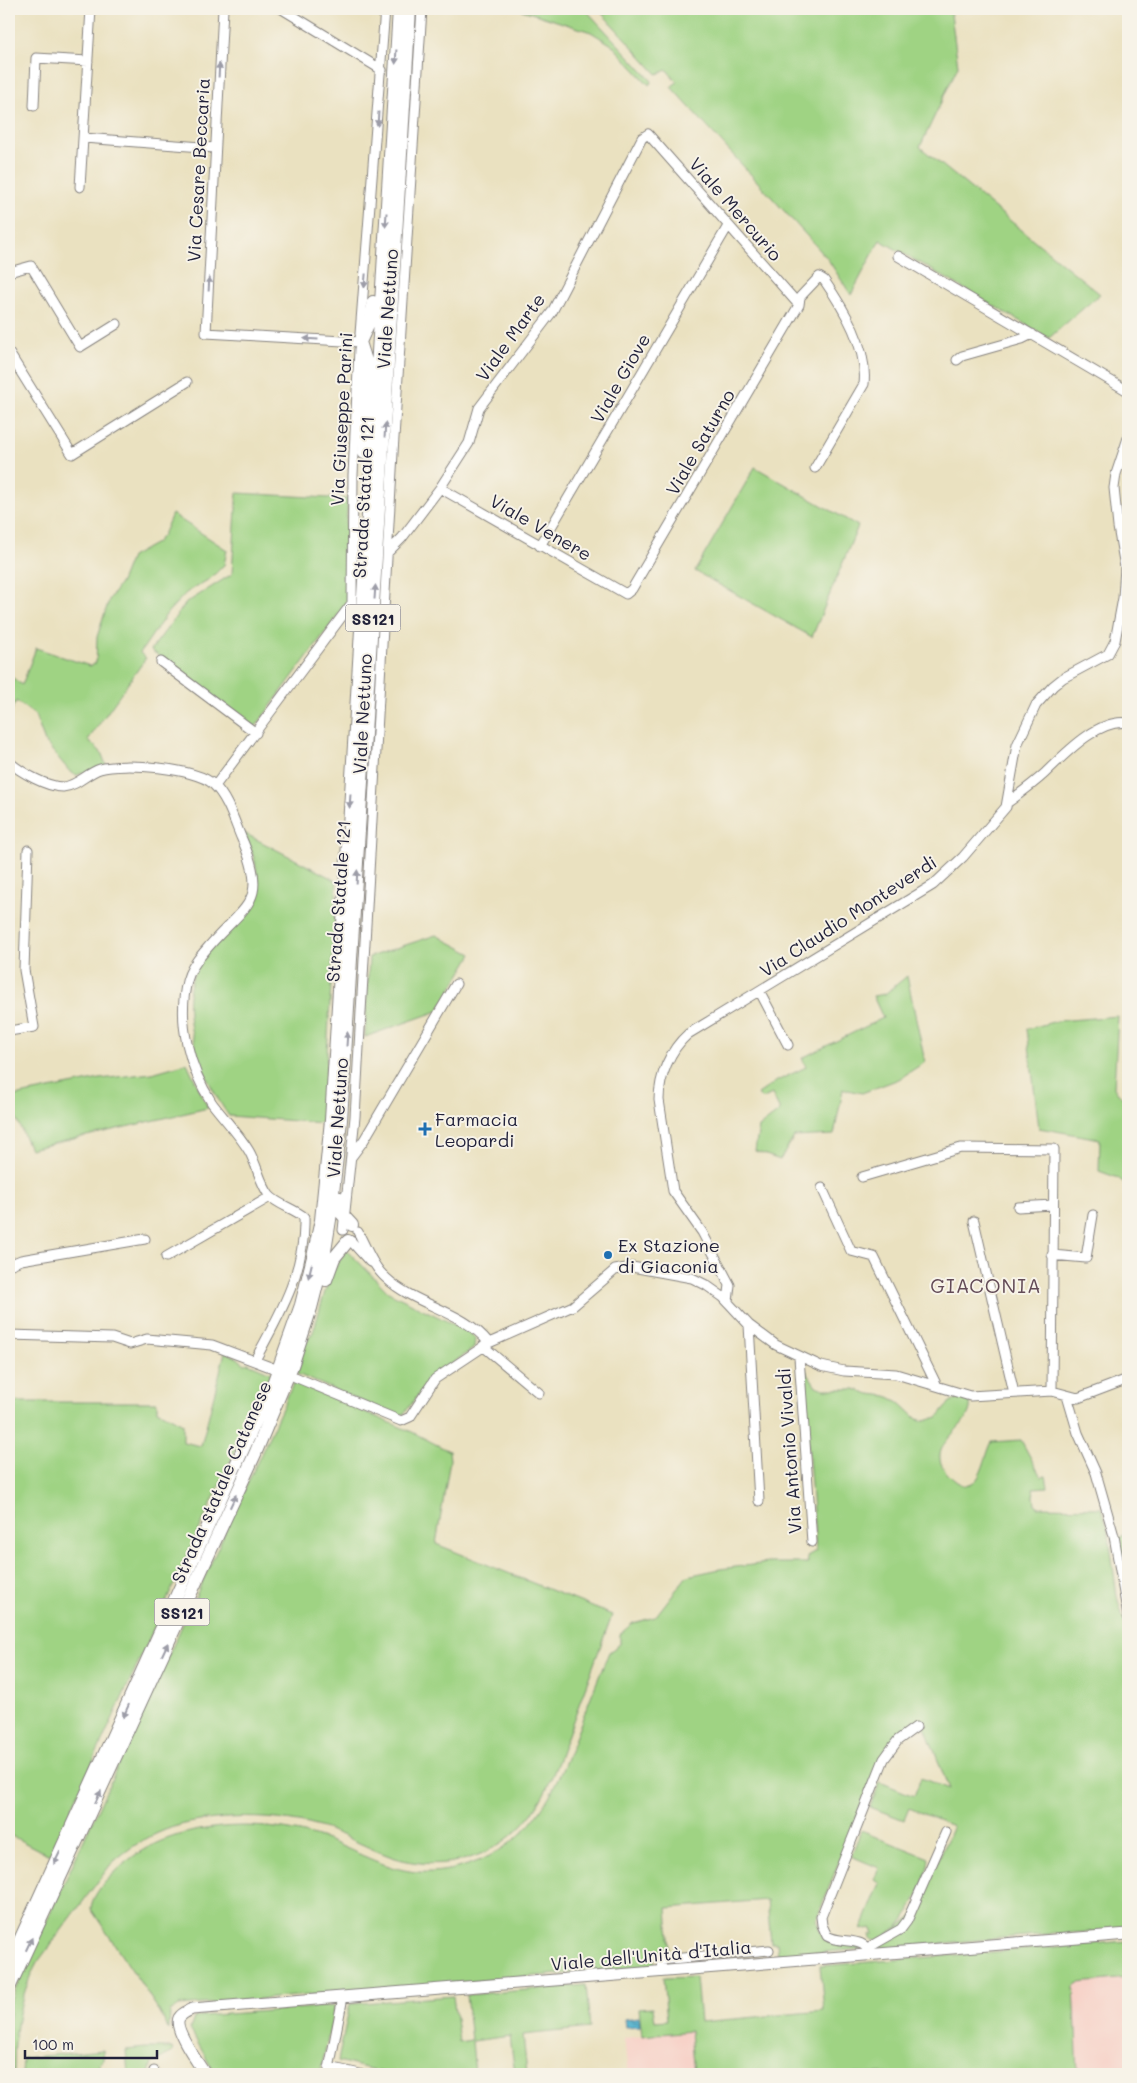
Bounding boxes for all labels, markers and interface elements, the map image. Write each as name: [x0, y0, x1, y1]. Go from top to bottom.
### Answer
one-way arrow: [392, 50, 400, 66]
one-way arrow: [216, 61, 224, 77]
street label: Via Cesare Beccaria: [181, 77, 215, 263]
one-way arrow: [374, 111, 382, 127]
street label: Viale Mercurio: [684, 152, 788, 266]
one-way arrow: [382, 212, 390, 228]
street label: Viale Nettuno: [371, 248, 403, 370]
one-way arrow: [361, 273, 369, 289]
one-way arrow: [205, 276, 213, 292]
street label: Viale Marte: [470, 288, 550, 386]
street label: Viale Giove: [585, 329, 655, 427]
street label: Via Giuseppe Parini: [324, 331, 358, 507]
one-way arrow: [303, 335, 319, 343]
street label: Viale Saturno: [660, 384, 740, 499]
street label: Strada Statale 121: [347, 415, 379, 579]
one-way arrow: [381, 422, 389, 438]
street label: Viale Venere: [486, 488, 596, 566]
one-way arrow: [371, 584, 379, 600]
road number: SS121: [346, 604, 400, 632]
street label: Viale Nettuno: [347, 653, 377, 775]
one-way arrow: [346, 793, 354, 809]
street label: Strada Statale 121: [320, 819, 356, 983]
street label: Via Claudio Monteverdi: [755, 850, 941, 982]
one-way arrow: [354, 868, 362, 884]
one-way arrow: [343, 1031, 351, 1047]
street label: Viale Nettuno: [321, 1057, 353, 1179]
place label: Farmacia Leopardi: [435, 1107, 518, 1152]
marker: Farmacia Leopardi: [419, 1123, 431, 1135]
place label: Ex Stazione di Giaconia: [618, 1233, 720, 1278]
marker: Ex Stazione di Giaconia: [602, 1249, 614, 1261]
one-way arrow: [305, 1263, 313, 1278]
district label: GIACONIA: [930, 1272, 1042, 1298]
street label: Via Antonio Vivaldi: [771, 1367, 807, 1535]
street label: Strada statale Catanese: [165, 1377, 277, 1587]
one-way arrow: [229, 1494, 237, 1508]
road number: SS121: [154, 1598, 210, 1625]
one-way arrow: [162, 1642, 170, 1656]
one-way arrow: [121, 1704, 129, 1718]
one-way arrow: [94, 1790, 102, 1804]
one-way arrow: [52, 1851, 60, 1865]
street label: Viale dell'Unità d'Italia: [550, 1934, 752, 1976]
one-way arrow: [26, 1937, 34, 1951]
scale bar: [25, 2028, 158, 2060]
text: 100 m: [32, 2034, 74, 2054]

